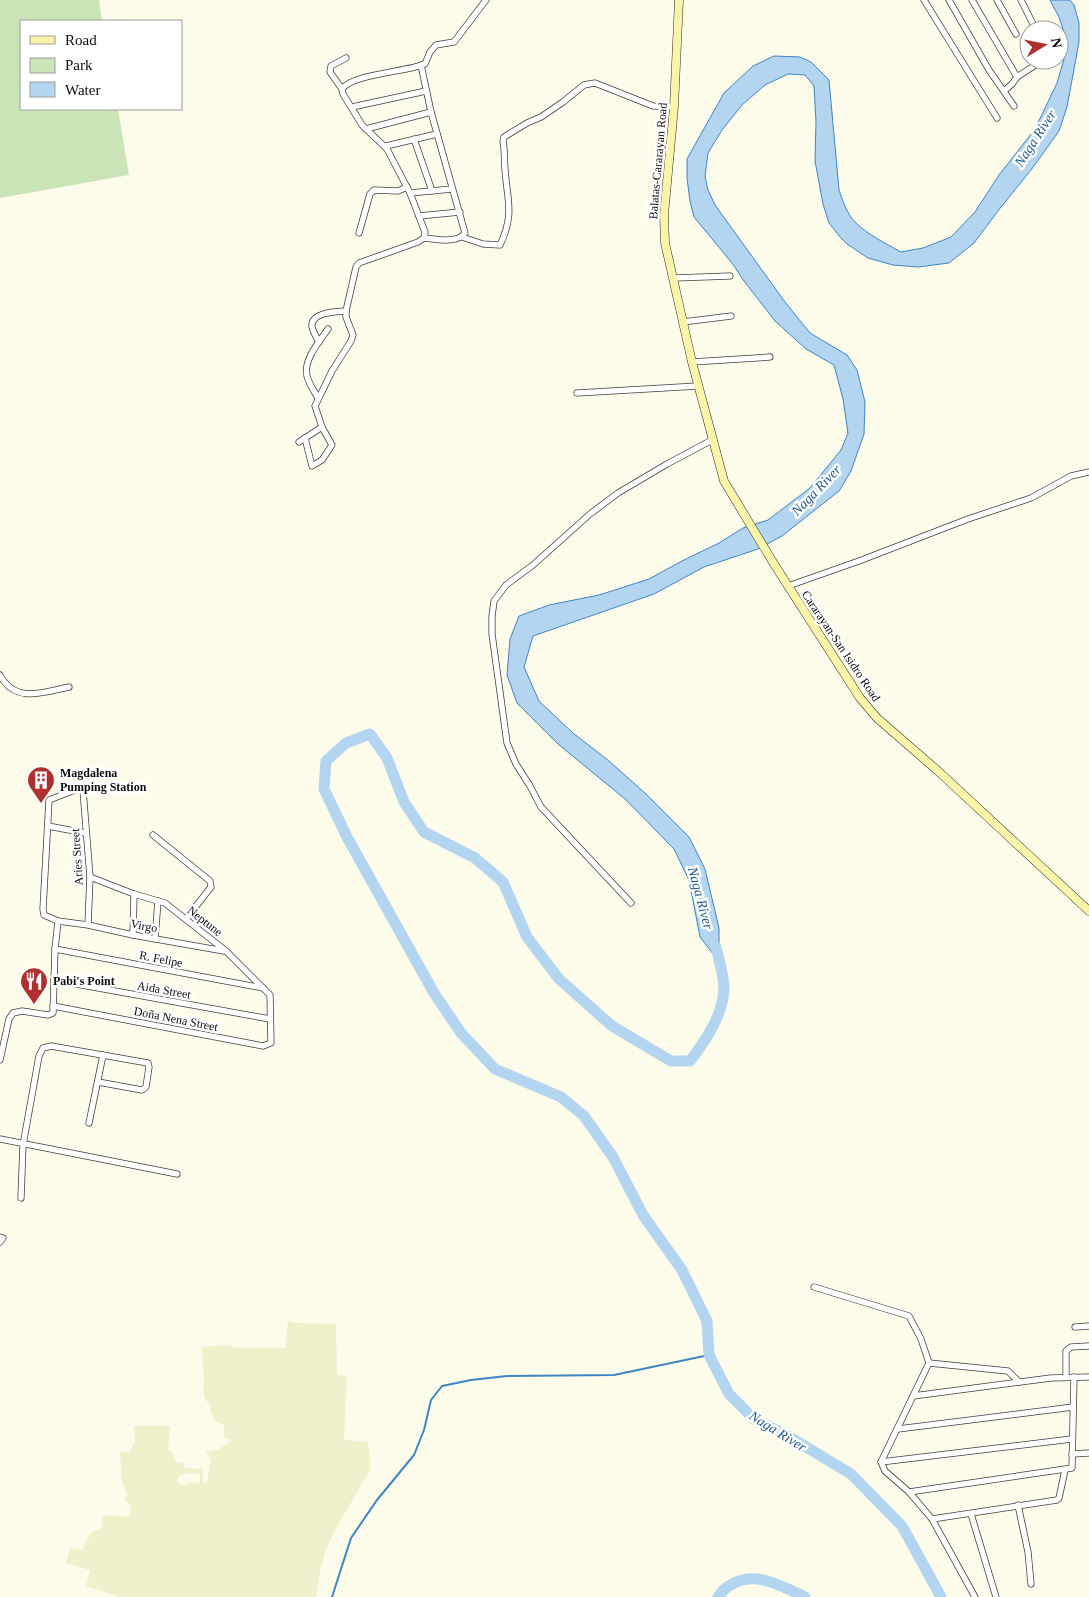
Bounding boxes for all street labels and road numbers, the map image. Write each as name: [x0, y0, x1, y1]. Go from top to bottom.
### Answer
street label: Balatas-Cararayan Road: [646, 102, 670, 220]
street label: Cararayan-San Isidro Road: [799, 588, 883, 704]
street label: Aries Street: [68, 827, 86, 886]
street label: Neptune: [185, 903, 225, 939]
street label: Virgo: [129, 917, 159, 935]
street label: R. Felipe: [138, 948, 184, 970]
street label: Aida Street: [136, 978, 193, 1002]
street label: Doña Nena Street: [133, 1004, 220, 1034]

